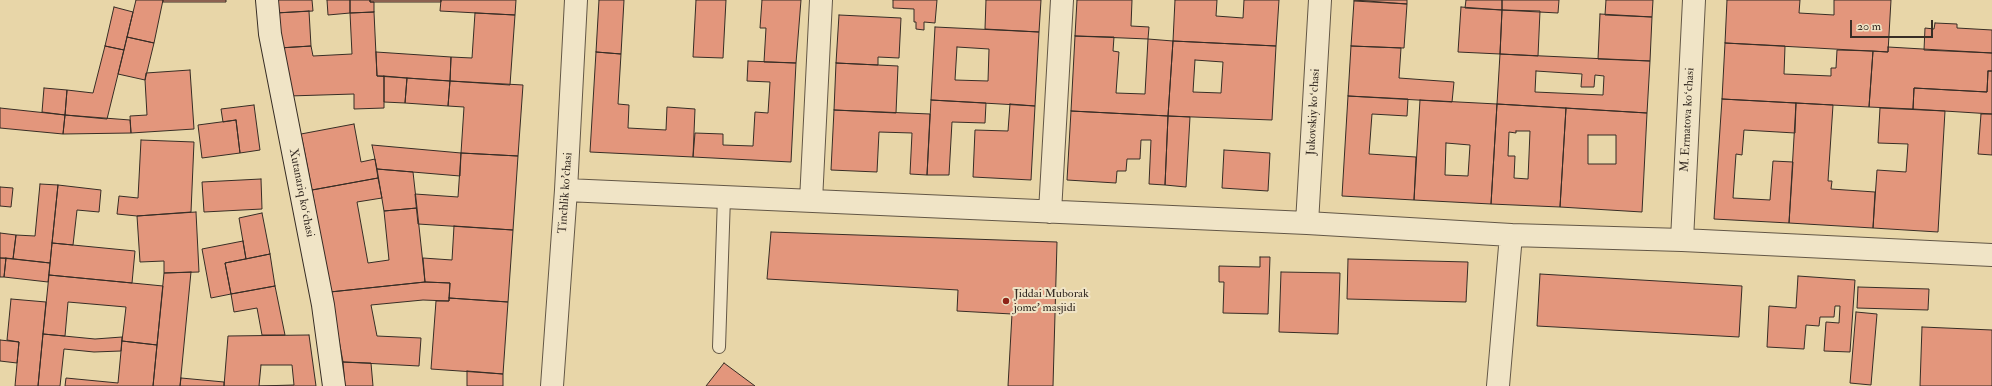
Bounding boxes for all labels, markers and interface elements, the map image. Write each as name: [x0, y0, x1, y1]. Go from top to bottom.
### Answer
scale bar: [1852, 12, 1935, 38]
text: 20 m: [1857, 19, 1881, 34]
street label: M. Ermatova koʻchasi: [1678, 67, 1698, 173]
street label: Jukovskiy koʻchasi: [1305, 68, 1323, 156]
street label: Xutanariq koʻchasi: [285, 147, 317, 239]
street label: Tinchlik ko'chasi: [556, 152, 576, 234]
place label: Jiddai Muborak jome' masjidi: [1014, 287, 1089, 315]
marker: Jiddai Muborak jome' masjidi: [1001, 296, 1011, 306]

